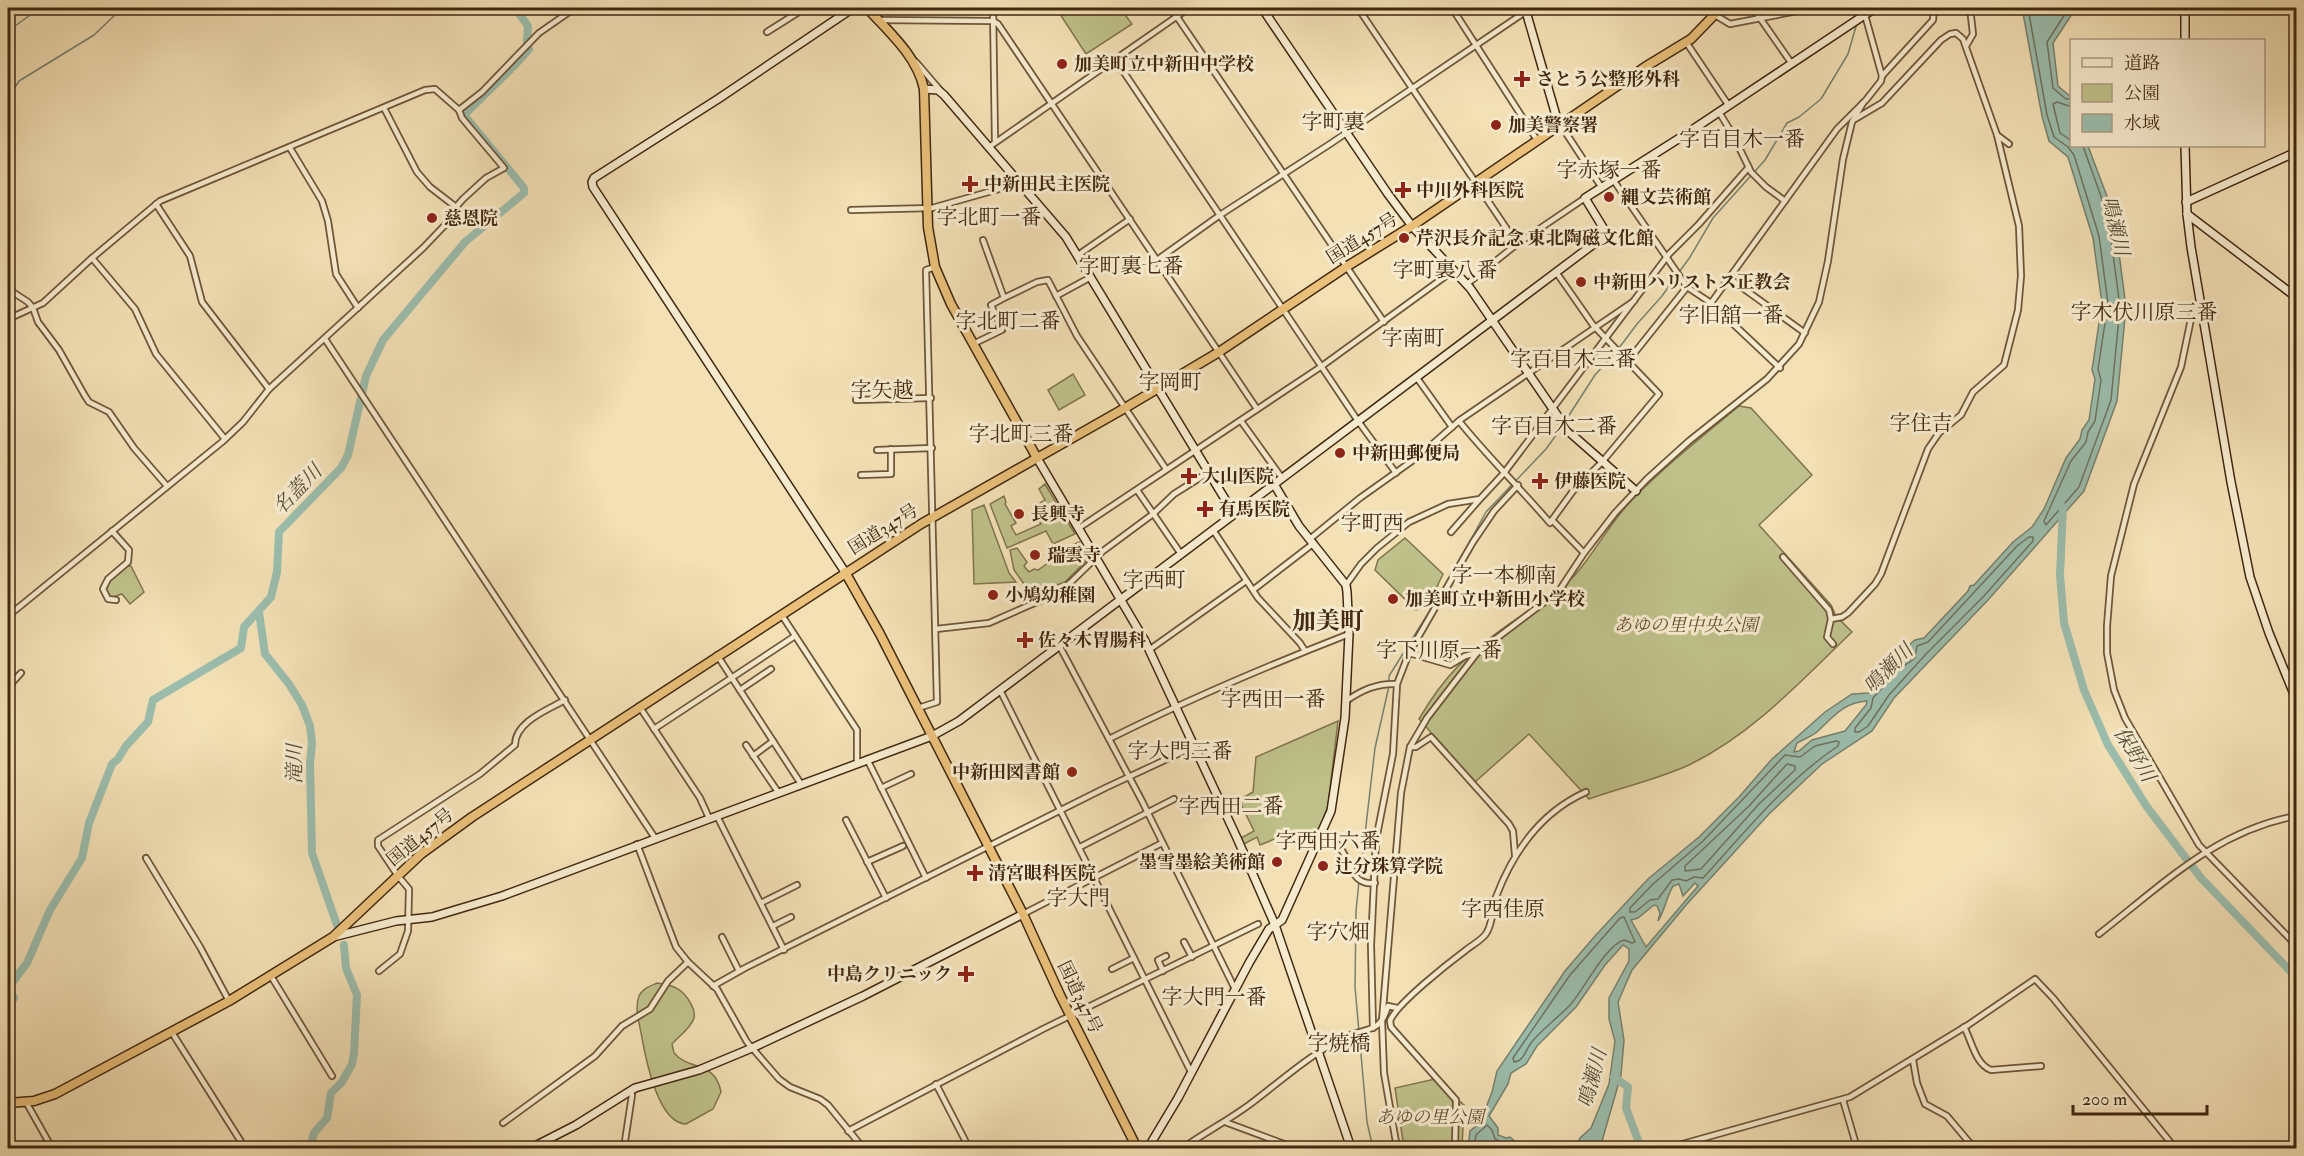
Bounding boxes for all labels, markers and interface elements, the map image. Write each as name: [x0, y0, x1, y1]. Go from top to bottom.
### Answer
legend: [2070, 39, 2265, 147]
text: 道路: [2124, 52, 2160, 75]
place label: 加美町立中新田中学校: [1074, 53, 1254, 76]
marker: 加美町立中新田中学校: [1055, 57, 1069, 71]
place label: さとう公整形外科: [1536, 68, 1680, 91]
marker: さとう公整形外科: [1513, 70, 1531, 88]
text: 公園: [2124, 82, 2160, 105]
district label: 字町裏: [1302, 109, 1365, 136]
text: 水域: [2124, 112, 2160, 135]
place label: 加美警察署: [1508, 114, 1598, 137]
marker: 加美警察署: [1489, 118, 1503, 132]
district label: 字百目木一番: [1679, 126, 1805, 153]
district label: 字赤塚一番: [1557, 157, 1662, 184]
place label: 中新田民主医院: [984, 173, 1110, 196]
marker: 中新田民主医院: [961, 175, 979, 193]
place label: 中川外科医院: [1416, 179, 1524, 202]
marker: 中川外科医院: [1394, 181, 1412, 199]
place label: 縄文芸術館: [1621, 186, 1711, 209]
marker: 縄文芸術館: [1602, 190, 1616, 204]
water label: 鳴瀬川: [2097, 194, 2135, 260]
district label: 字北町一番: [937, 204, 1042, 231]
place label: 慈恩院: [444, 207, 498, 230]
street label: 国道457号: [1322, 208, 1402, 269]
marker: 慈恩院: [425, 211, 439, 225]
place label: 芹沢長介記念 東北陶磁文化館: [1416, 227, 1654, 250]
marker: 芹沢長介記念 東北陶磁文化館: [1397, 231, 1411, 245]
district label: 字町裏七番: [1079, 253, 1184, 280]
district label: 字町裏八番: [1393, 257, 1498, 284]
place label: 中新田ハリストス正教会: [1593, 271, 1790, 294]
marker: 中新田ハリストス正教会: [1574, 275, 1588, 289]
district label: 字木伏川原三番: [2071, 299, 2218, 326]
district label: 字旧舘一番: [1679, 302, 1784, 329]
district label: 字北町二番: [956, 308, 1061, 335]
district label: 字南町: [1382, 325, 1445, 352]
district label: 字百目木三番: [1510, 346, 1636, 373]
district label: 字岡町: [1139, 369, 1202, 396]
district label: 字矢越: [851, 377, 914, 404]
district label: 字住吉: [1890, 410, 1953, 437]
district label: 字百目木二番: [1491, 413, 1617, 440]
district label: 字北町三番: [969, 421, 1074, 448]
place label: 中新田郵便局: [1352, 442, 1460, 465]
marker: 中新田郵便局: [1333, 446, 1347, 460]
water label: 名蓋川: [268, 458, 329, 520]
place label: 大山医院: [1202, 465, 1274, 488]
marker: 大山医院: [1180, 467, 1198, 485]
place label: 伊藤医院: [1554, 470, 1626, 493]
marker: 伊藤医院: [1531, 472, 1549, 490]
place label: 有馬医院: [1218, 498, 1290, 521]
street label: 国道347号: [844, 499, 923, 560]
marker: 有馬医院: [1196, 500, 1214, 518]
place label: 長興寺: [1031, 503, 1085, 526]
marker: 長興寺: [1012, 507, 1026, 521]
district label: 字町西: [1341, 510, 1404, 537]
place label: 瑞雲寺: [1047, 544, 1101, 567]
marker: 瑞雲寺: [1028, 548, 1042, 562]
district label: 字一本柳南: [1452, 562, 1557, 589]
district label: 字西町: [1123, 567, 1186, 594]
place label: 小鳩幼稚園: [1005, 584, 1095, 607]
marker: 小鳩幼稚園: [986, 588, 1000, 602]
place label: 加美町立中新田小学校: [1405, 588, 1585, 611]
marker: 加美町立中新田小学校: [1386, 592, 1400, 606]
district label: 加美町: [1292, 606, 1364, 637]
park label: あゆの里中央公園: [1614, 614, 1761, 637]
place label: 佐々木胃腸科: [1038, 629, 1146, 652]
marker: 佐々木胃腸科: [1016, 631, 1034, 649]
district label: 字下川原一番: [1376, 637, 1502, 664]
water label: 鳴瀬川: [1858, 637, 1920, 698]
district label: 字西田一番: [1221, 686, 1326, 713]
water label: 保野川: [2108, 722, 2162, 788]
district label: 字大門三番: [1128, 738, 1233, 765]
water label: 滝川: [282, 742, 307, 784]
place label: 中新田図書館: [952, 761, 1060, 784]
marker: 中新田図書館: [1065, 765, 1079, 779]
district label: 字西田二番: [1179, 793, 1284, 820]
street label: 国道457号: [382, 803, 459, 871]
district label: 字西田六番: [1276, 828, 1381, 855]
place label: 墨雪墨絵美術館: [1139, 851, 1265, 874]
marker: 墨雪墨絵美術館: [1270, 855, 1284, 869]
place label: 辻分珠算学院: [1335, 855, 1443, 878]
marker: 辻分珠算学院: [1316, 859, 1330, 873]
place label: 清宮眼科医院: [988, 862, 1096, 885]
marker: 清宮眼科医院: [966, 864, 984, 882]
district label: 字大門: [1047, 885, 1110, 912]
district label: 字西佳原: [1461, 896, 1545, 923]
district label: 字穴畑: [1307, 919, 1370, 946]
street label: 国道347号: [1052, 957, 1107, 1038]
place label: 中島クリニック: [827, 963, 952, 986]
marker: 中島クリニック: [957, 965, 975, 983]
district label: 字大門一番: [1162, 984, 1267, 1011]
district label: 字焼橋: [1308, 1030, 1371, 1057]
water label: 鳴瀬川: [1573, 1044, 1613, 1110]
scale bar: [2073, 1078, 2206, 1116]
text: 200 m: [2082, 1088, 2127, 1111]
park label: あゆの里公園: [1376, 1106, 1487, 1129]

